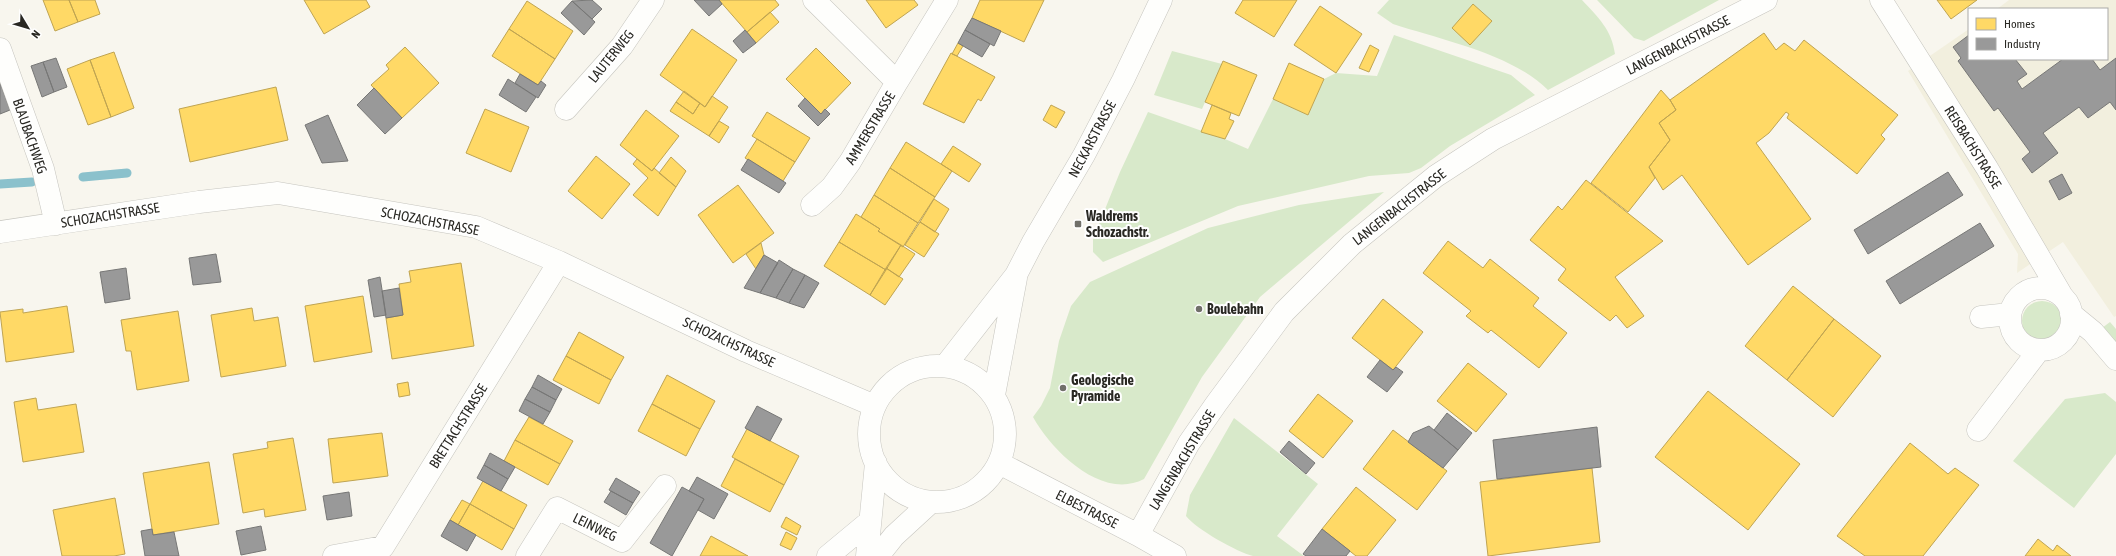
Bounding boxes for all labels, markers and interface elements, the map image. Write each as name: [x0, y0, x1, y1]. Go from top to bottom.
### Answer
north arrow: [8, 8, 48, 48]
legend: [1968, 8, 2108, 60]
street label: LANGENBACHSTRASSE: [1624, 12, 1732, 78]
text: Homes: [2004, 17, 2035, 31]
street label: LAUTERWEG: [585, 26, 637, 86]
text: N: [29, 28, 43, 40]
text: Industry: [2004, 37, 2041, 51]
street label: AMMERSTRASSE: [842, 89, 898, 167]
street label: BLAUBACHWEG: [10, 96, 50, 176]
street label: NECKARSTRASSE: [1065, 98, 1119, 180]
street label: REISBACHSTRASSE: [1941, 103, 2005, 191]
street label: LANGENBACHSTRASSE: [1349, 166, 1449, 248]
street label: SCHOZACHSTRASSE: [60, 199, 160, 231]
street label: SCHOZACHSTRASSE: [380, 204, 480, 238]
place label: Waldrems Schozachstr.: [1085, 208, 1149, 240]
marker: Waldrems Schozachstr.: [1073, 219, 1083, 229]
place label: Boulebahn: [1207, 301, 1264, 317]
marker: Boulebahn: [1194, 304, 1204, 314]
street label: SCHOZACHSTRASSE: [681, 314, 777, 370]
place label: Geologische Pyramide: [1071, 372, 1134, 404]
street label: BRETTACHSTRASSE: [426, 381, 490, 471]
marker: Geologische Pyramide: [1058, 383, 1068, 393]
street label: LANGENBACHSTRASSE: [1146, 407, 1218, 513]
street label: ELBESTRASSE: [1053, 487, 1121, 531]
street label: LEINWEG: [570, 510, 620, 544]

